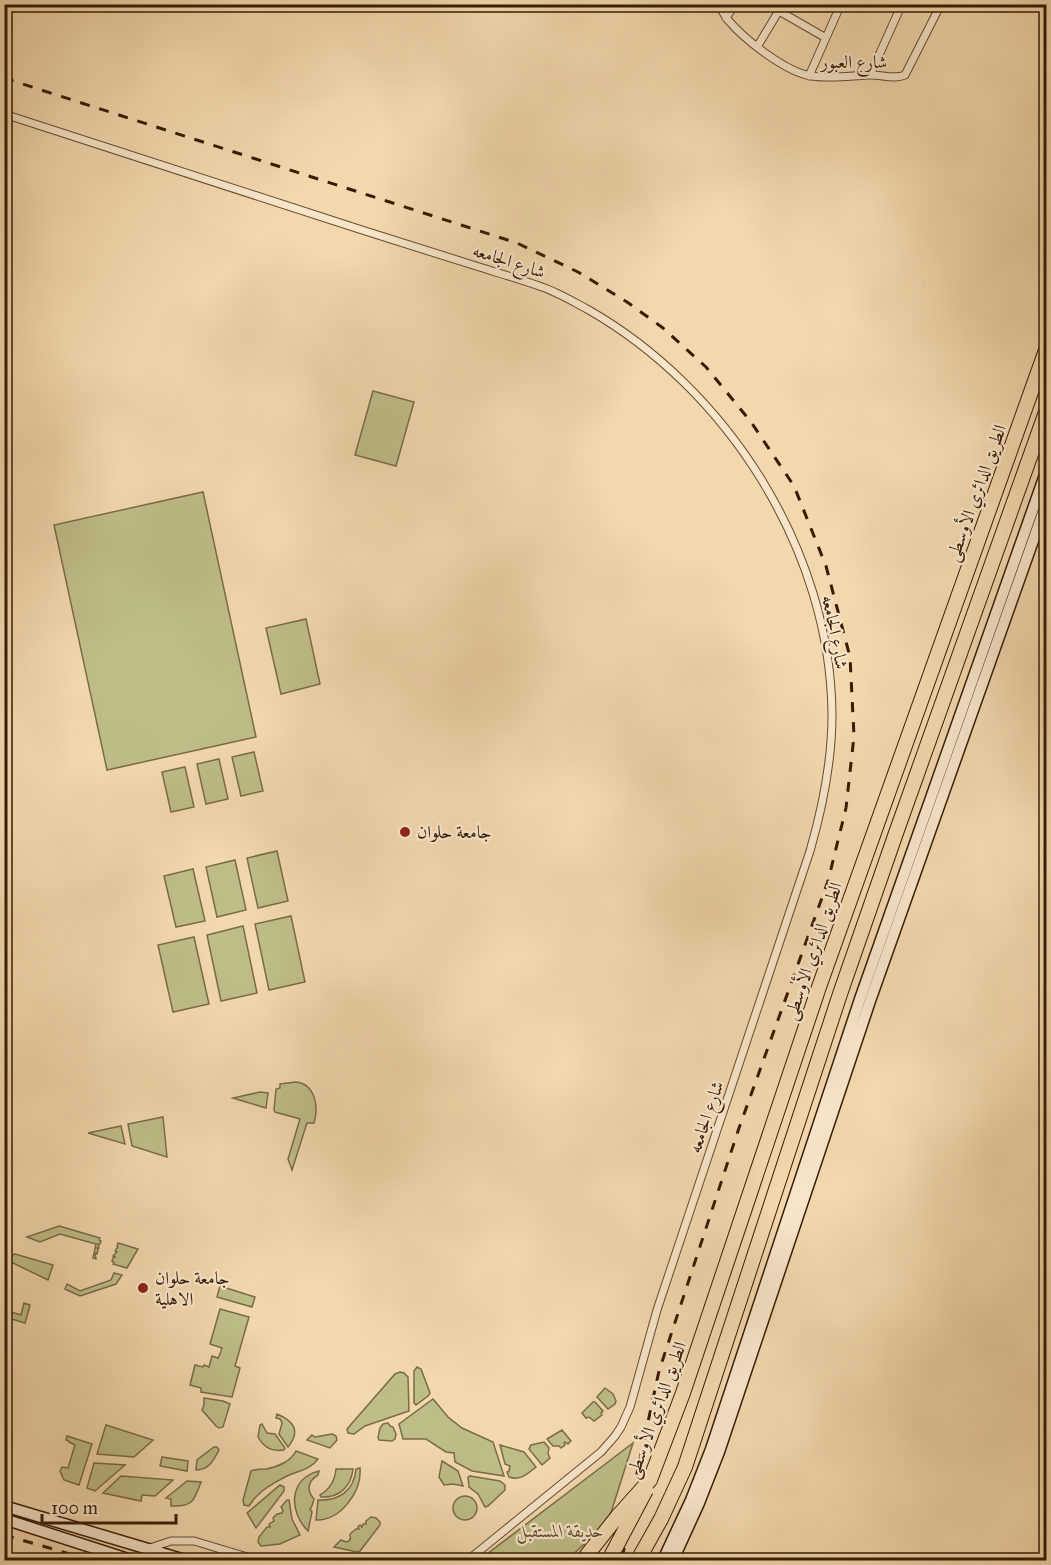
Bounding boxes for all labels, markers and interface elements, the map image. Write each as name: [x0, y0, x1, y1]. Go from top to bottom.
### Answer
street label: شارع العبور: [819, 51, 887, 77]
street label: شارع الجامعه: [469, 239, 548, 287]
street label: الطريق الدائري الأوسطى: [939, 421, 1015, 566]
street label: شارع الجامعه: [813, 593, 853, 672]
place label: جامعة حلوان: [417, 821, 492, 843]
marker: جامعة حلوان: [398, 825, 412, 839]
street label: الطريق الدائري الأوسطى: [777, 878, 851, 1024]
street label: شارع الجامعه: [683, 1078, 732, 1157]
place label: جامعة حلوان الاهلية: [155, 1267, 230, 1310]
marker: جامعة حلوان الاهلية: [136, 1281, 150, 1295]
street label: الطريق الدائري الأوسطى: [619, 1338, 695, 1483]
scale bar: [42, 1487, 176, 1525]
text: 100 m: [51, 1497, 98, 1519]
park label: حديقة المستقبل: [516, 1520, 604, 1544]

